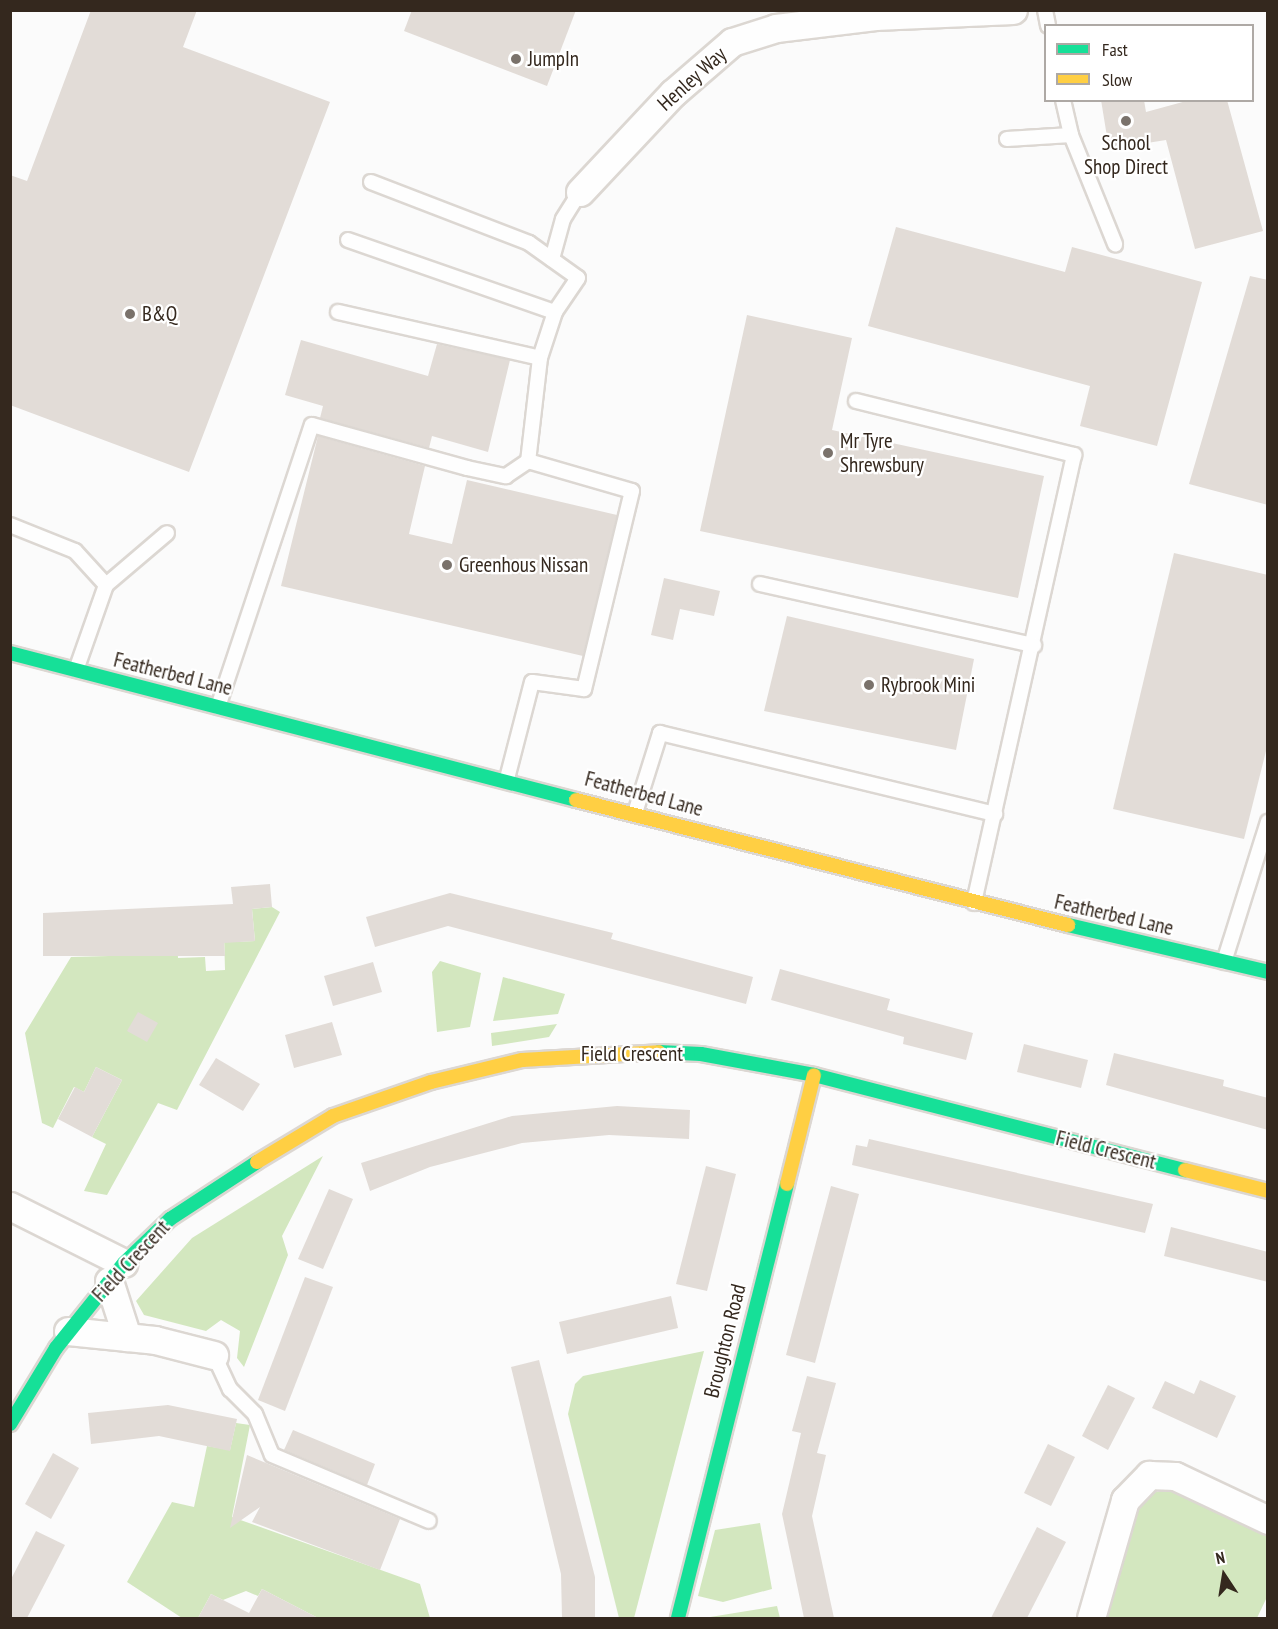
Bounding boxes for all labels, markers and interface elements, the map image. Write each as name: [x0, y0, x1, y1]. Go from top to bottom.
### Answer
legend: [1044, 24, 1254, 102]
text: Fast: [1102, 38, 1128, 61]
street label: Henley Way: [652, 41, 732, 117]
place label: JumpIn: [528, 46, 579, 72]
marker: JumpIn: [509, 52, 523, 66]
text: Slow: [1102, 68, 1132, 91]
marker: School Shop Direct: [1119, 114, 1133, 128]
place label: School Shop Direct: [1084, 130, 1168, 180]
place label: B&Q: [142, 301, 177, 327]
marker: B&Q: [123, 307, 137, 321]
place label: Mr Tyre Shrewsbury: [840, 428, 924, 478]
marker: Mr Tyre Shrewsbury: [821, 446, 835, 460]
place label: Greenhous Nissan: [459, 552, 588, 578]
marker: Greenhous Nissan: [440, 558, 454, 572]
street label: Featherbed Lane: [111, 647, 235, 701]
place label: Rybrook Mini: [881, 672, 976, 698]
marker: Rybrook Mini: [862, 678, 876, 692]
street label: Featherbed Lane: [582, 766, 706, 822]
street label: Featherbed Lane: [1052, 889, 1176, 941]
street label: Field Crescent: [581, 1041, 683, 1067]
street label: Field Crescent: [1053, 1125, 1159, 1175]
street label: Field Crescent: [87, 1215, 175, 1307]
street label: Broughton Road: [699, 1282, 751, 1400]
north arrow: [1194, 1545, 1254, 1605]
text: N: [1214, 1547, 1227, 1568]

